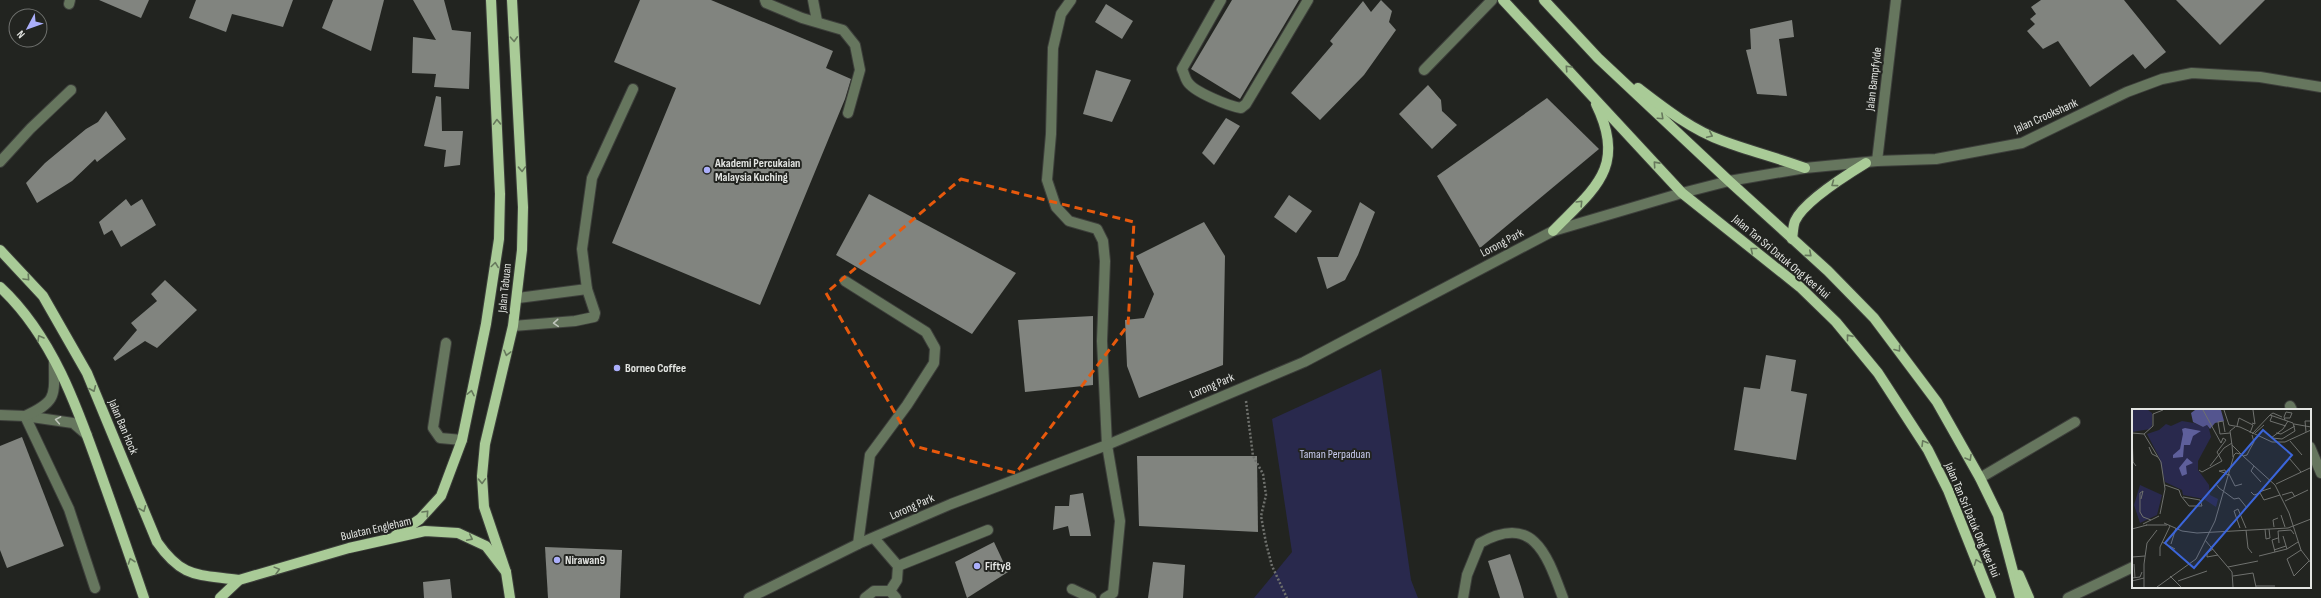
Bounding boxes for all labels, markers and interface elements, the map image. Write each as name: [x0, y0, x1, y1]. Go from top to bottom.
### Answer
north arrow: [8, 8, 48, 48]
text: N: [14, 28, 28, 41]
one-way arrow: [510, 36, 519, 42]
street label: Jalan Bampfylde: [1863, 46, 1885, 113]
one-way arrow: [1565, 65, 1573, 73]
street label: Jalan Crookshank: [2011, 95, 2081, 137]
one-way arrow: [1656, 112, 1663, 119]
one-way arrow: [493, 119, 501, 125]
one-way arrow: [1706, 130, 1714, 138]
place label: Akademi Percukaian Malaysia Kuching: [714, 156, 800, 185]
one-way arrow: [1653, 161, 1661, 169]
marker: Akademi Percukaian Malaysia Kuching: [702, 165, 712, 175]
one-way arrow: [517, 166, 526, 172]
one-way arrow: [1831, 180, 1838, 187]
one-way arrow: [1576, 200, 1583, 208]
street label: Jalan Tan Sri Datuk Ong Kee Hui: [1728, 211, 1833, 302]
street label: Lorong Park: [1478, 225, 1527, 261]
one-way arrow: [1751, 247, 1758, 254]
one-way arrow: [1805, 250, 1812, 257]
one-way arrow: [490, 262, 499, 268]
street label: Jalan Tabuan: [495, 263, 515, 314]
one-way arrow: [22, 273, 30, 281]
one-way arrow: [553, 318, 559, 327]
one-way arrow: [37, 335, 44, 342]
one-way arrow: [1846, 335, 1853, 342]
one-way arrow: [1893, 345, 1900, 352]
one-way arrow: [503, 350, 512, 357]
place label: Borneo Coffee: [625, 361, 686, 376]
marker: Borneo Coffee: [612, 363, 622, 373]
street label: Lorong Park: [1187, 370, 1237, 402]
one-way arrow: [89, 385, 97, 392]
one-way arrow: [467, 390, 475, 396]
street label: Jalan Ban Hock: [104, 396, 141, 457]
inset map: [2132, 409, 2311, 588]
one-way arrow: [55, 417, 61, 425]
one-way arrow: [1921, 440, 1928, 447]
park label: Taman Perpaduan: [1300, 447, 1370, 462]
one-way arrow: [1964, 454, 1971, 461]
street label: Jalan Tan Sri Datuk Ong Kee Hui: [1941, 460, 2003, 580]
one-way arrow: [478, 478, 487, 484]
street label: Lorong Park: [888, 490, 937, 523]
one-way arrow: [139, 505, 147, 512]
one-way arrow: [421, 510, 428, 517]
street label: Bulatan Engleham: [339, 514, 413, 544]
one-way arrow: [466, 534, 474, 541]
place label: Nirawan9: [565, 553, 606, 568]
marker: Nirawan9: [552, 555, 562, 565]
one-way arrow: [128, 558, 136, 565]
one-way arrow: [1973, 558, 1981, 565]
place label: Fifty8: [985, 559, 1011, 574]
marker: Fifty8: [972, 561, 982, 571]
one-way arrow: [273, 566, 280, 575]

